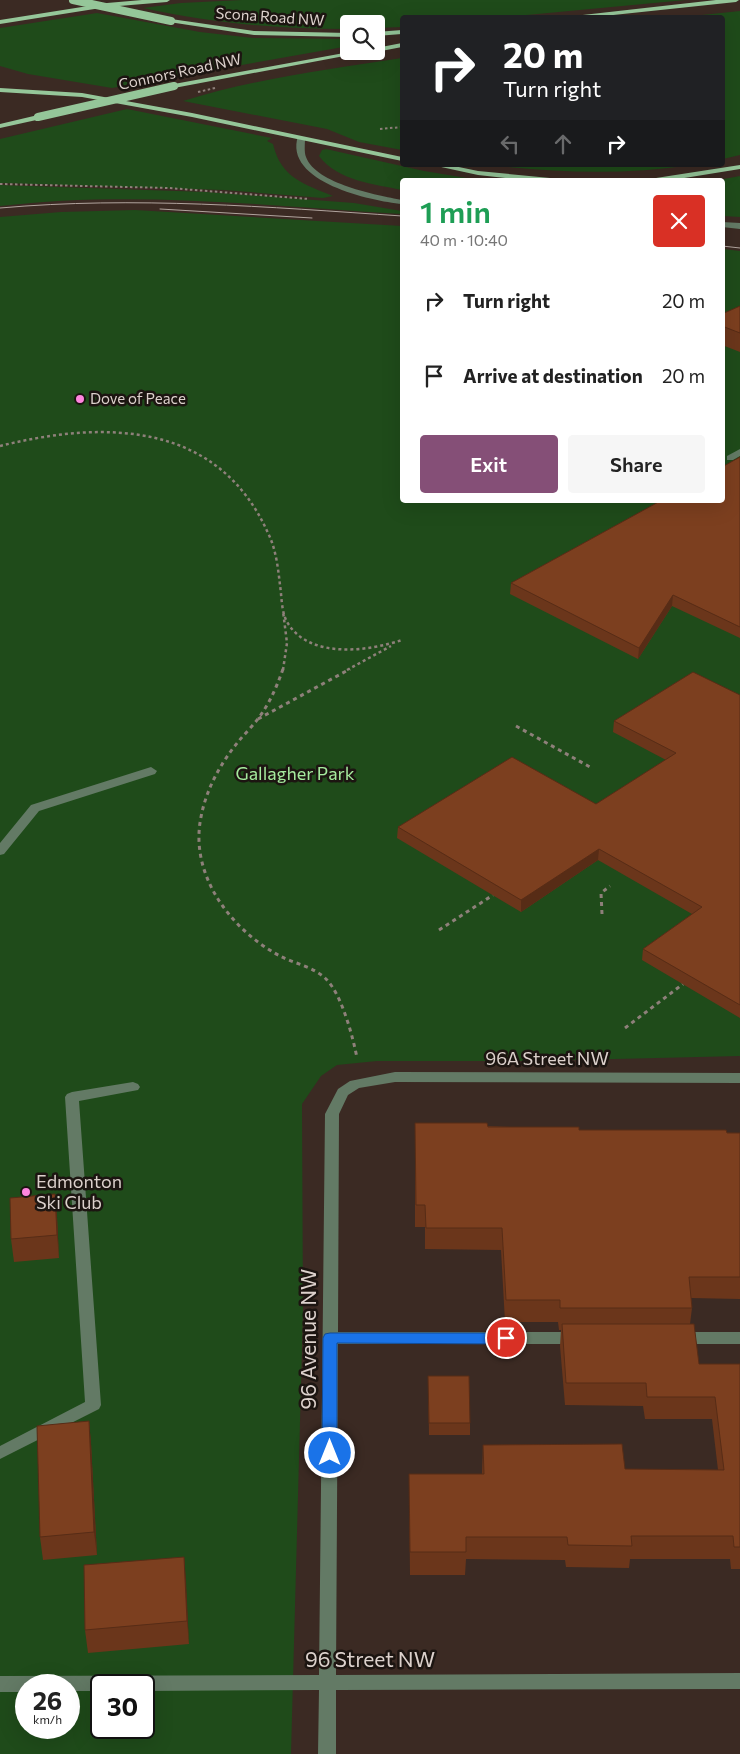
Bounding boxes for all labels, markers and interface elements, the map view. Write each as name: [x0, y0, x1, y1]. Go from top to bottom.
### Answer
street label: Scona Road NW: [215, 3, 325, 29]
map controls: [340, 15, 385, 60]
button: search: [340, 15, 385, 60]
text: 20 m: [503, 32, 583, 75]
icon: right: [420, 35, 485, 100]
street label: Connors Road NW: [117, 49, 243, 93]
text: Turn right: [503, 75, 601, 102]
icon: left: [496, 130, 524, 158]
icon: ahead: [549, 130, 577, 158]
icon: right: [602, 130, 630, 158]
text: 1 min: [420, 192, 491, 229]
button: close: [653, 195, 705, 247]
text: 40 m · 10:40: [420, 230, 508, 249]
icon: right: [420, 287, 448, 315]
text: Turn right: [463, 289, 550, 312]
text: 20 m: [662, 289, 705, 312]
icon: arrive: [420, 362, 448, 390]
text: Arrive at destination: [463, 364, 643, 387]
text: 20 m: [662, 364, 705, 387]
place label: Dove of Peace: [90, 389, 186, 407]
marker: Dove of Peace: [74, 393, 86, 405]
button: Exit: [420, 435, 558, 493]
button: Share: [568, 435, 705, 493]
park label: Gallagher Park: [235, 762, 355, 784]
street label: 96A Street NW: [485, 1047, 609, 1069]
place label: Edmonton Ski Club: [36, 1170, 122, 1213]
marker: Edmonton Ski Club: [20, 1186, 32, 1198]
street label: 96 Avenue NW: [295, 1269, 320, 1409]
pin: [485, 1317, 527, 1359]
icon: arrive: [492, 1324, 520, 1352]
position arrow: [303, 1426, 355, 1478]
street label: 96 Street NW: [305, 1646, 435, 1671]
speed limit sign: 30: [90, 1674, 155, 1739]
text: 26: [33, 1685, 62, 1715]
text: km/h: [33, 1712, 62, 1726]

